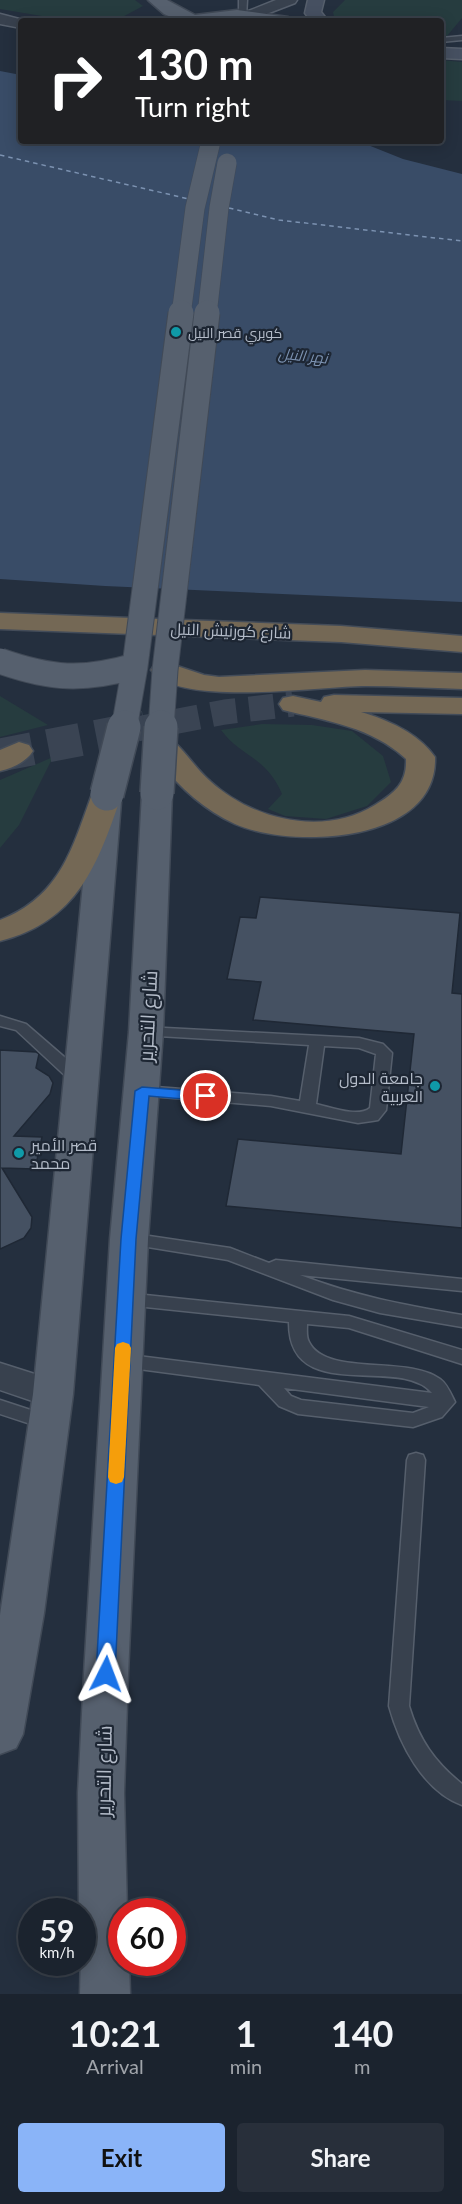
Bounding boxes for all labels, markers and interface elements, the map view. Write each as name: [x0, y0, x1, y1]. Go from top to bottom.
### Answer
text: 130 m: [135, 39, 253, 89]
icon: right: [36, 42, 114, 120]
text: Turn right: [135, 90, 250, 123]
place label: كوبري قصر النيل: [188, 324, 282, 345]
marker: كوبري قصر النيل: [169, 325, 183, 339]
water label: نهر النيل: [277, 343, 330, 368]
street label: شارع كورنيش النيل: [170, 618, 292, 645]
street label: شارع التحرير: [133, 970, 164, 1064]
place label: جامعة الدول العربية: [339, 1068, 423, 1106]
pin: [180, 1070, 231, 1121]
icon: arrive: [189, 1079, 222, 1112]
marker: جامعة الدول العربية: [428, 1079, 442, 1093]
place label: قصر الأمير محمد: [30, 1135, 97, 1172]
marker: قصر الأمير محمد: [12, 1146, 26, 1160]
position arrow: [74, 1642, 138, 1706]
street label: شارع التحرير: [90, 1725, 119, 1818]
speed limit sign: 60: [108, 1898, 186, 1976]
text: 59: [40, 1912, 74, 1948]
text: km/h: [39, 1943, 75, 1961]
text: 10:21: [69, 2011, 161, 2055]
text: 1: [236, 2011, 257, 2055]
text: 140: [331, 2011, 393, 2055]
text: Arrival: [86, 2054, 144, 2078]
text: min: [230, 2054, 262, 2078]
text: m: [354, 2054, 370, 2078]
button: Exit: [18, 2123, 225, 2192]
button: Share: [237, 2123, 444, 2192]

